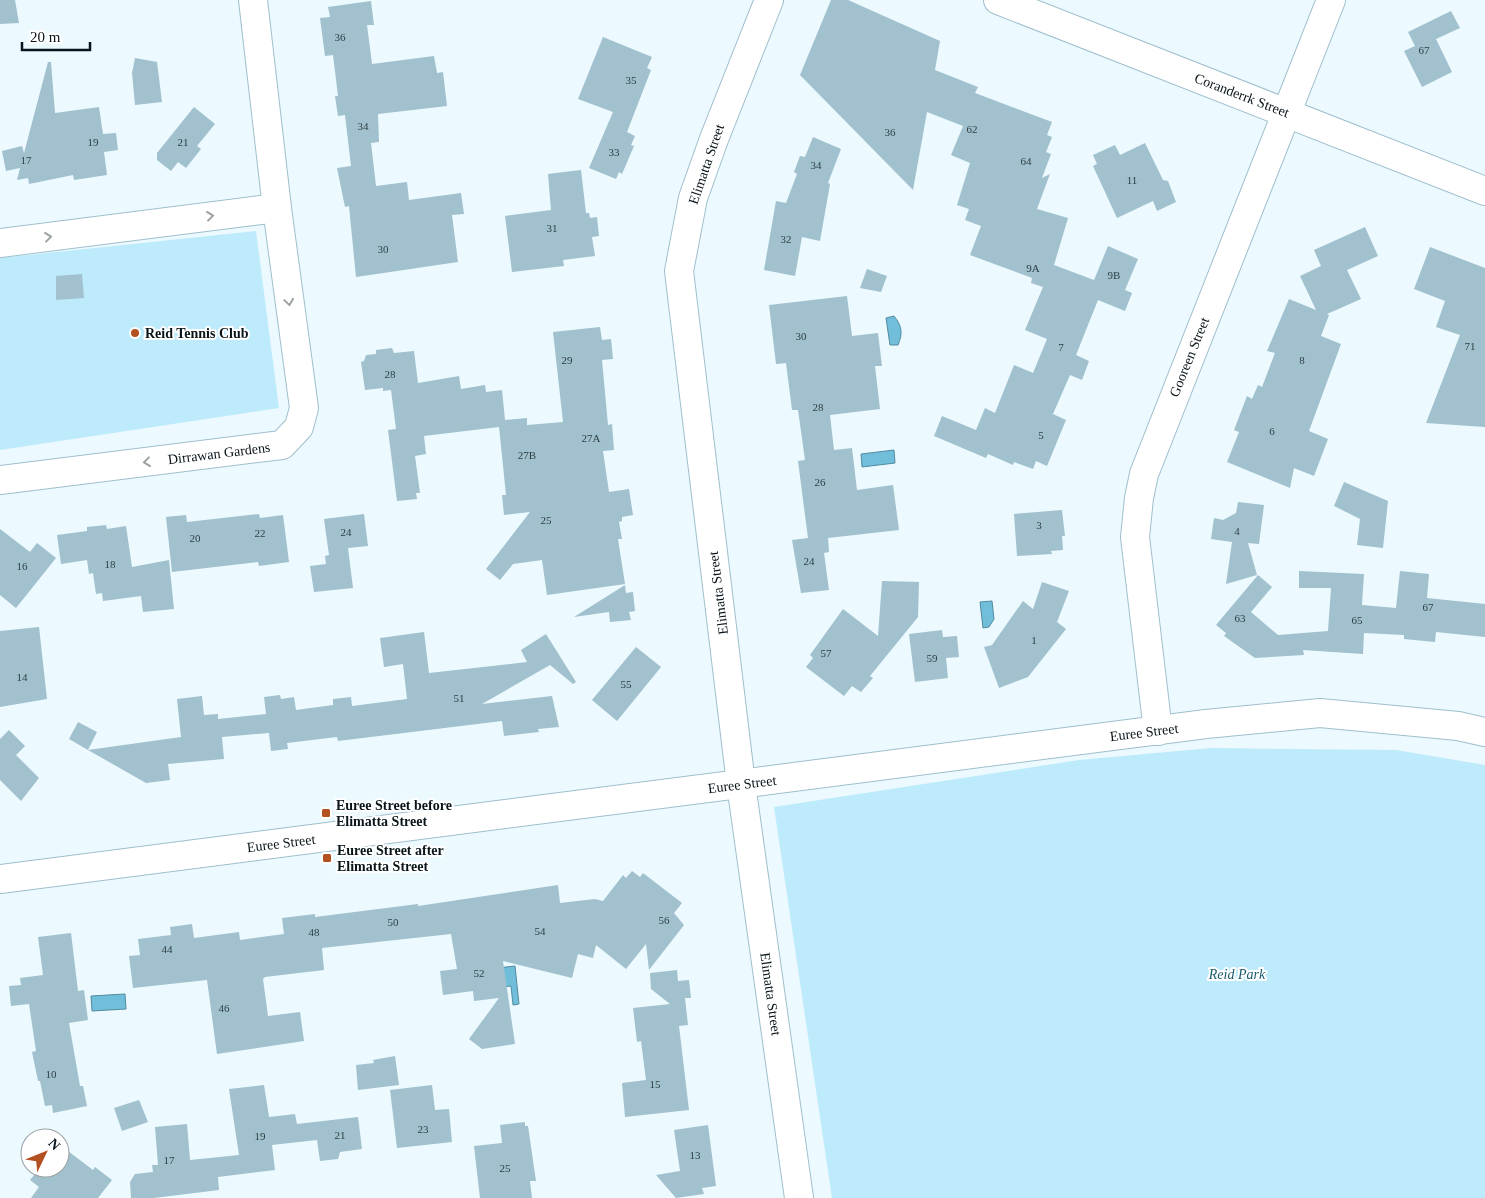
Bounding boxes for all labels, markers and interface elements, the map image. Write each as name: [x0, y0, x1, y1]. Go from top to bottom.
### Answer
scale bar: [22, 20, 90, 52]
text: 20 m: [30, 29, 61, 45]
house number: 36: [335, 31, 346, 43]
house number: 67: [1419, 44, 1430, 56]
street label: Coranderrk Street: [1192, 71, 1291, 120]
house number: 35: [626, 74, 637, 86]
house number: 34: [358, 120, 369, 132]
street label: Elimatta Street: [686, 122, 727, 206]
house number: 62: [967, 123, 978, 135]
house number: 36: [885, 126, 896, 138]
house number: 19: [88, 136, 99, 148]
house number: 21: [178, 136, 189, 148]
house number: 33: [609, 146, 620, 158]
house number: 17: [21, 154, 32, 166]
house number: 64: [1021, 155, 1032, 167]
house number: 34: [811, 159, 822, 171]
house number: 11: [1127, 174, 1137, 186]
one-way arrow: [206, 211, 214, 222]
house number: 31: [547, 222, 558, 234]
one-way arrow: [45, 232, 53, 243]
house number: 32: [781, 233, 792, 245]
house number: 30: [378, 243, 389, 255]
house number: 9A: [1026, 262, 1040, 274]
house number: 9B: [1108, 269, 1120, 281]
one-way arrow: [284, 297, 294, 306]
street label: Gooreen Street: [1167, 315, 1212, 399]
place label: Reid Tennis Club: [145, 326, 249, 341]
marker: Reid Tennis Club: [129, 327, 141, 339]
house number: 30: [796, 330, 807, 342]
house number: 71: [1465, 340, 1476, 352]
house number: 7: [1058, 341, 1064, 353]
house number: 29: [562, 354, 573, 366]
house number: 8: [1299, 354, 1305, 366]
house number: 28: [385, 368, 396, 380]
house number: 28: [813, 401, 824, 413]
house number: 6: [1269, 425, 1275, 437]
house number: 5: [1038, 429, 1044, 441]
house number: 27A: [582, 432, 601, 444]
street label: Dirrawan Gardens: [167, 440, 271, 467]
house number: 27B: [518, 449, 536, 461]
one-way arrow: [143, 456, 151, 467]
house number: 26: [815, 476, 826, 488]
house number: 25: [541, 514, 552, 526]
house number: 3: [1036, 519, 1042, 531]
house number: 4: [1234, 525, 1240, 537]
house number: 24: [341, 526, 352, 538]
house number: 22: [255, 527, 266, 539]
house number: 20: [190, 532, 201, 544]
street label: Elimatta Street: [706, 550, 731, 635]
house number: 24: [804, 555, 815, 567]
house number: 18: [105, 558, 116, 570]
house number: 16: [17, 560, 28, 572]
house number: 67: [1423, 601, 1434, 613]
house number: 63: [1235, 612, 1246, 624]
house number: 65: [1352, 614, 1363, 626]
house number: 1: [1031, 634, 1037, 646]
house number: 57: [821, 647, 832, 659]
house number: 59: [927, 652, 938, 664]
house number: 14: [17, 671, 28, 683]
house number: 55: [621, 678, 632, 690]
house number: 51: [454, 692, 465, 704]
street label: Euree Street: [1109, 721, 1179, 744]
street label: Euree Street: [707, 773, 777, 796]
place label: Euree Street before Elimatta Street: [336, 798, 452, 829]
marker: Euree Street before Elimatta Street: [320, 807, 332, 819]
street label: Euree Street: [246, 832, 316, 855]
place label: Euree Street after Elimatta Street: [337, 843, 444, 874]
marker: Euree Street after Elimatta Street: [321, 852, 333, 864]
house number: 56: [659, 914, 670, 926]
house number: 50: [388, 916, 399, 928]
house number: 54: [535, 925, 546, 937]
house number: 48: [309, 926, 320, 938]
house number: 44: [162, 943, 173, 955]
street label: Elimatta Street: [757, 952, 784, 1037]
house number: 52: [474, 967, 485, 979]
park label: Reid Park: [1208, 967, 1266, 982]
house number: 46: [219, 1002, 230, 1014]
house number: 10: [46, 1068, 57, 1080]
house number: 15: [650, 1078, 661, 1090]
house number: 23: [418, 1123, 429, 1135]
north arrow: [20, 1128, 70, 1178]
house number: 21: [335, 1129, 346, 1141]
house number: 19: [255, 1130, 266, 1142]
text: N: [45, 1136, 63, 1153]
house number: 13: [690, 1149, 701, 1161]
house number: 17: [164, 1154, 175, 1166]
house number: 25: [500, 1162, 511, 1174]

